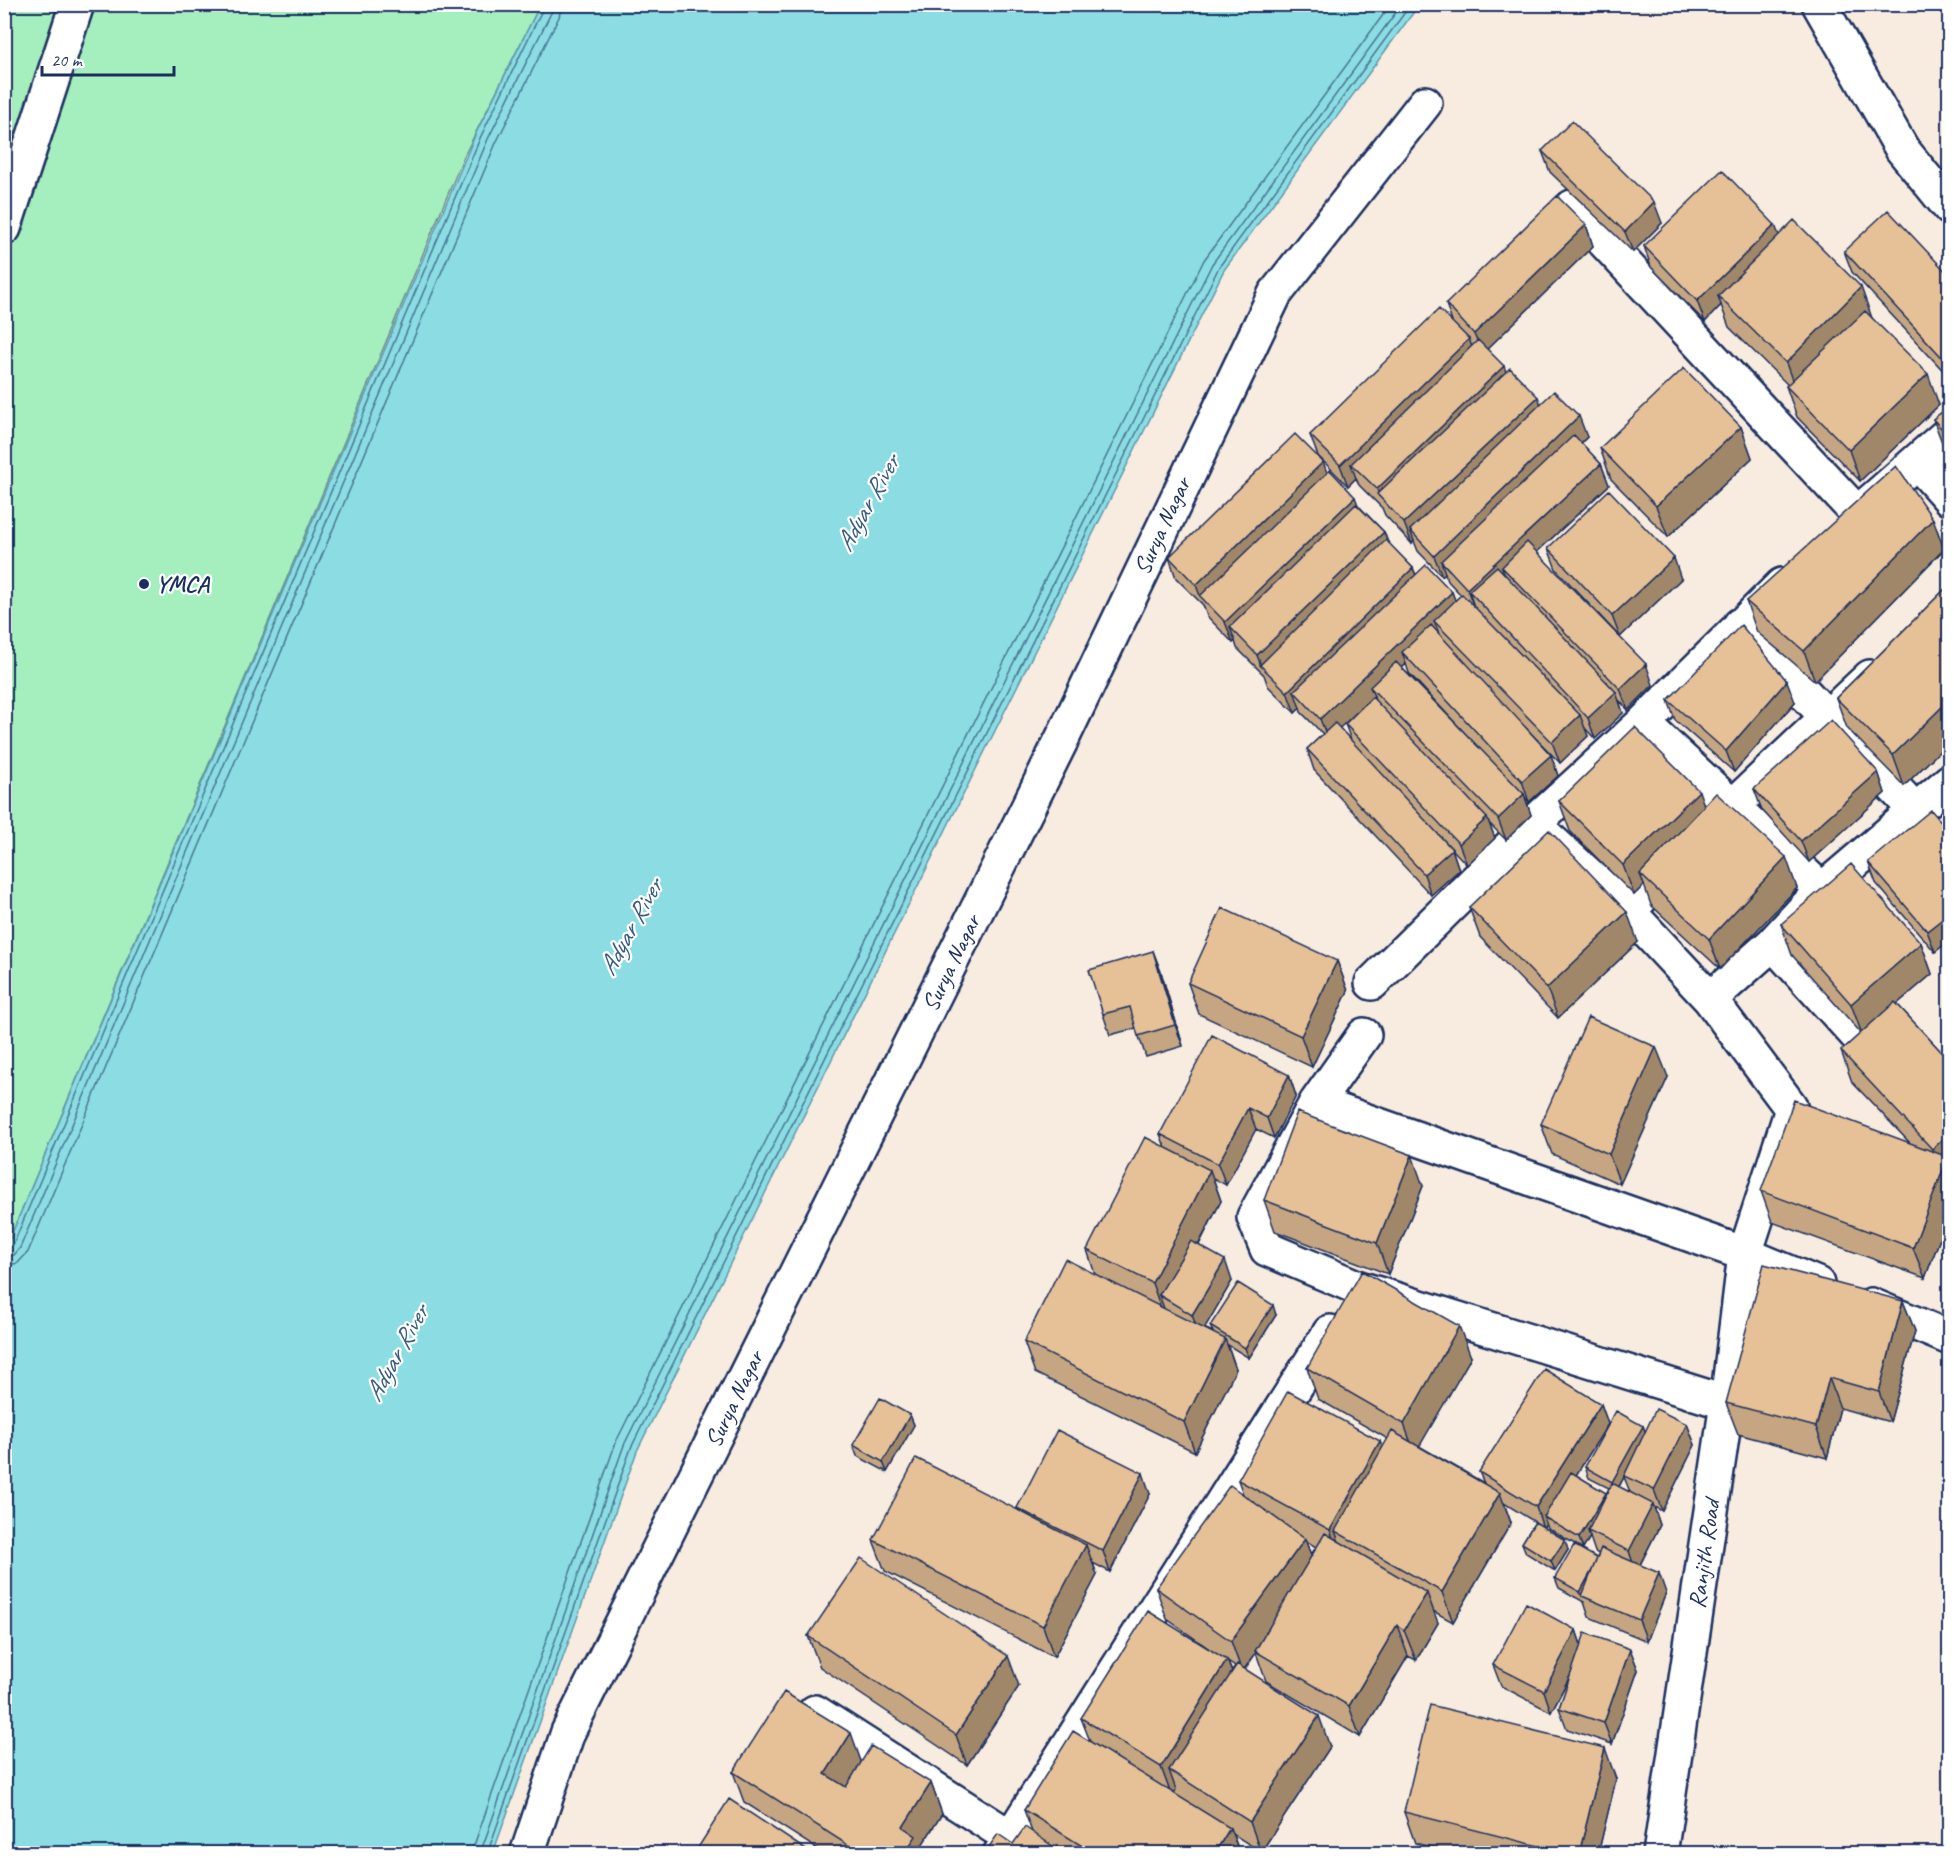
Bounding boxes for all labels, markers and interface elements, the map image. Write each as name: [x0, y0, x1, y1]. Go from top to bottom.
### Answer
scale bar: [42, 39, 174, 77]
text: 20 m: [51, 49, 84, 71]
water label: Adyar River: [828, 446, 909, 557]
street label: Surya Nagar: [1127, 471, 1198, 579]
place label: YMCA: [156, 569, 210, 599]
marker: YMCA: [137, 577, 151, 591]
water label: Adyar River: [591, 870, 672, 981]
street label: Surya Nagar: [915, 908, 988, 1016]
water label: Adyar River: [357, 1296, 438, 1407]
street label: Surya Nagar: [698, 1344, 771, 1452]
street label: Ranjith Road: [1682, 1494, 1727, 1610]

